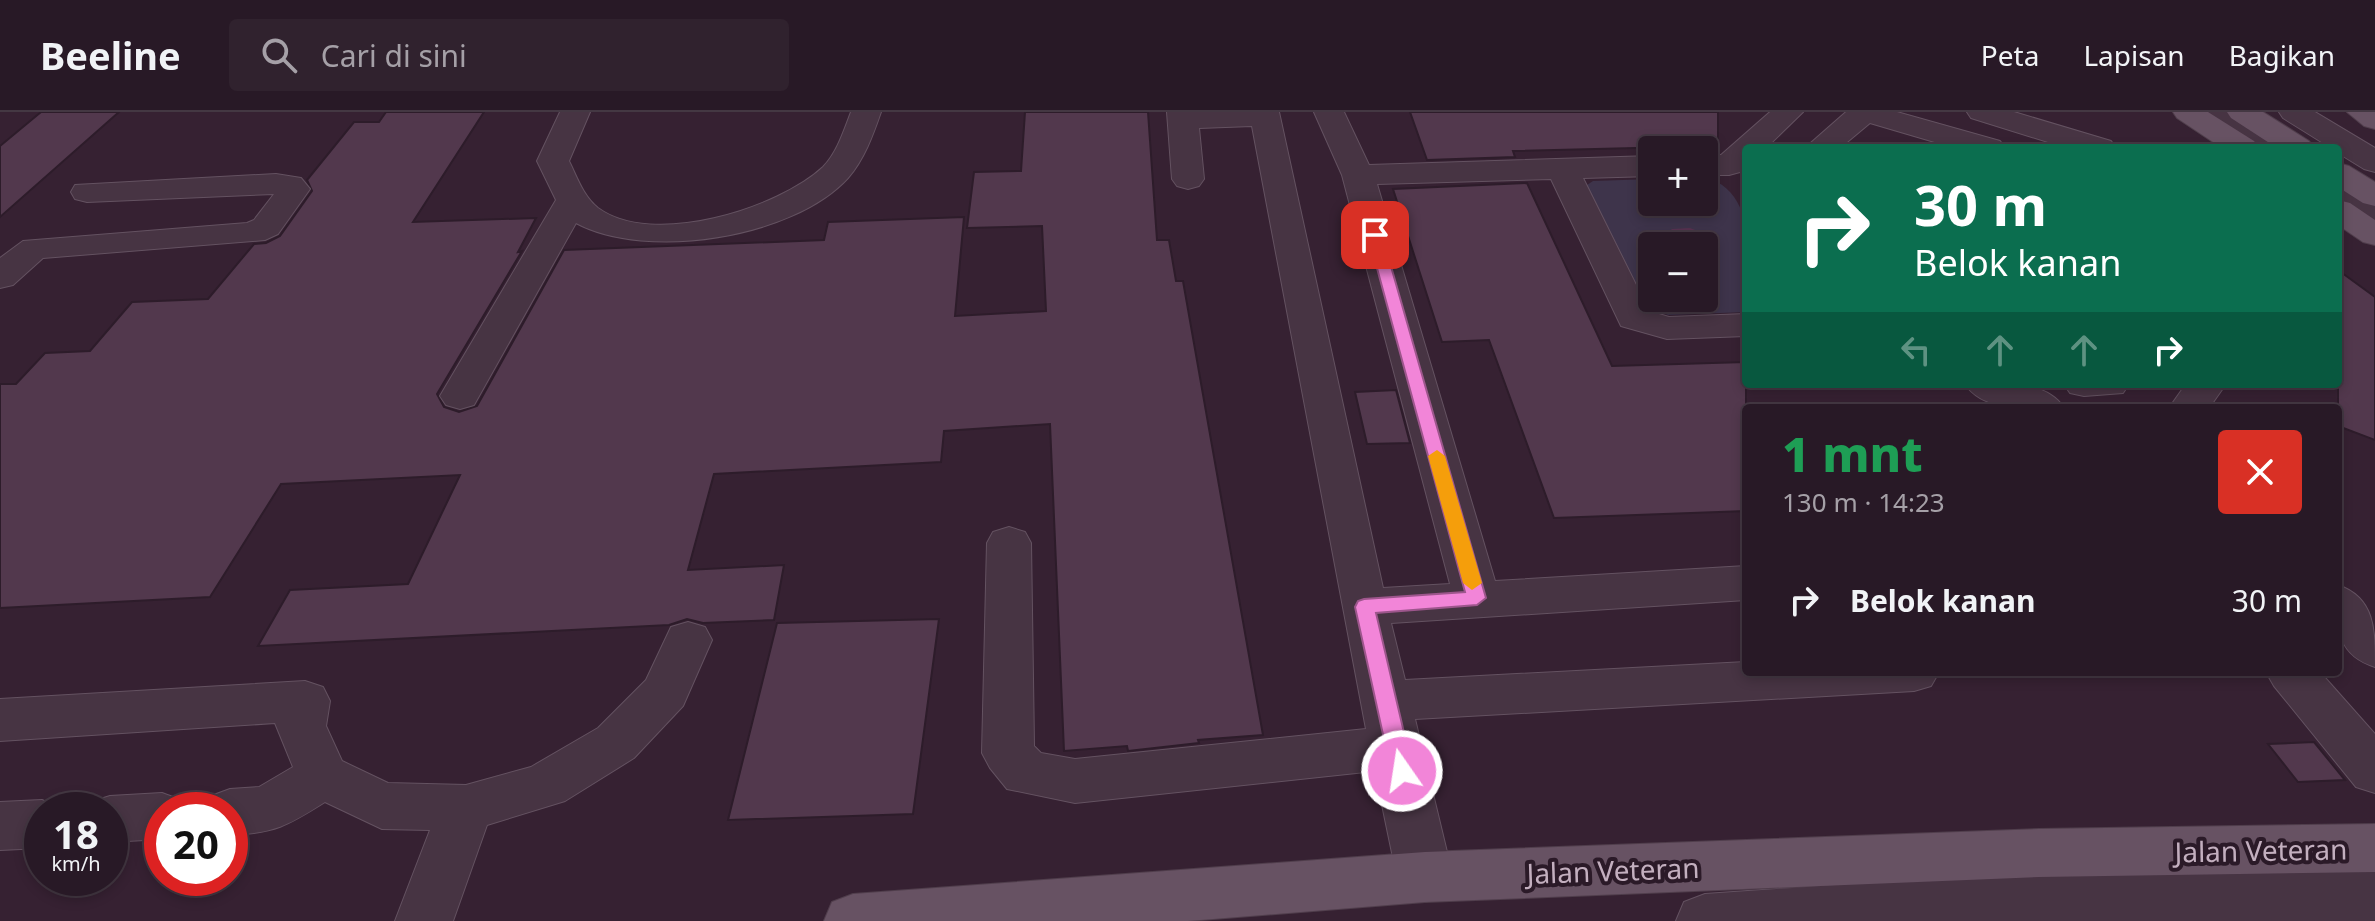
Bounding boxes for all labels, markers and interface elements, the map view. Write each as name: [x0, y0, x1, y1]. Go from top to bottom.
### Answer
search box: [229, 19, 789, 91]
text: Beeline: [40, 29, 181, 81]
icon: search: [257, 33, 301, 77]
text: Cari di sini: [321, 35, 467, 76]
text: Peta: [1981, 36, 2039, 74]
text: Lapisan: [2083, 36, 2185, 74]
text: Bagikan: [2229, 36, 2335, 74]
map controls: [1638, 136, 1718, 312]
button: +: [1638, 136, 1718, 216]
text: 30 m: [1914, 166, 2047, 242]
icon: right: [1782, 176, 1886, 280]
pin: [1341, 201, 1409, 269]
icon: arrive: [1353, 213, 1397, 257]
button: −: [1638, 232, 1718, 312]
text: Belok kanan: [1914, 238, 2121, 287]
icon: left: [1894, 328, 1938, 372]
icon: ahead: [1978, 328, 2022, 372]
icon: ahead: [2062, 328, 2106, 372]
icon: right: [2146, 328, 2190, 372]
text: 1 mnt: [1782, 421, 1923, 486]
button: close: [2218, 430, 2302, 514]
text: 130 m · 14:23: [1782, 484, 1945, 520]
icon: right: [1782, 578, 1826, 622]
text: Belok kanan: [1850, 580, 2036, 621]
text: 30 m: [2232, 580, 2302, 621]
position arrow: [1360, 729, 1444, 813]
speed limit sign: 20: [144, 792, 248, 896]
text: 18: [53, 806, 99, 861]
street label: Jalan Veteran: [2171, 829, 2348, 871]
street label: Jalan Veteran: [1523, 848, 1700, 892]
text: km/h: [51, 850, 101, 877]

